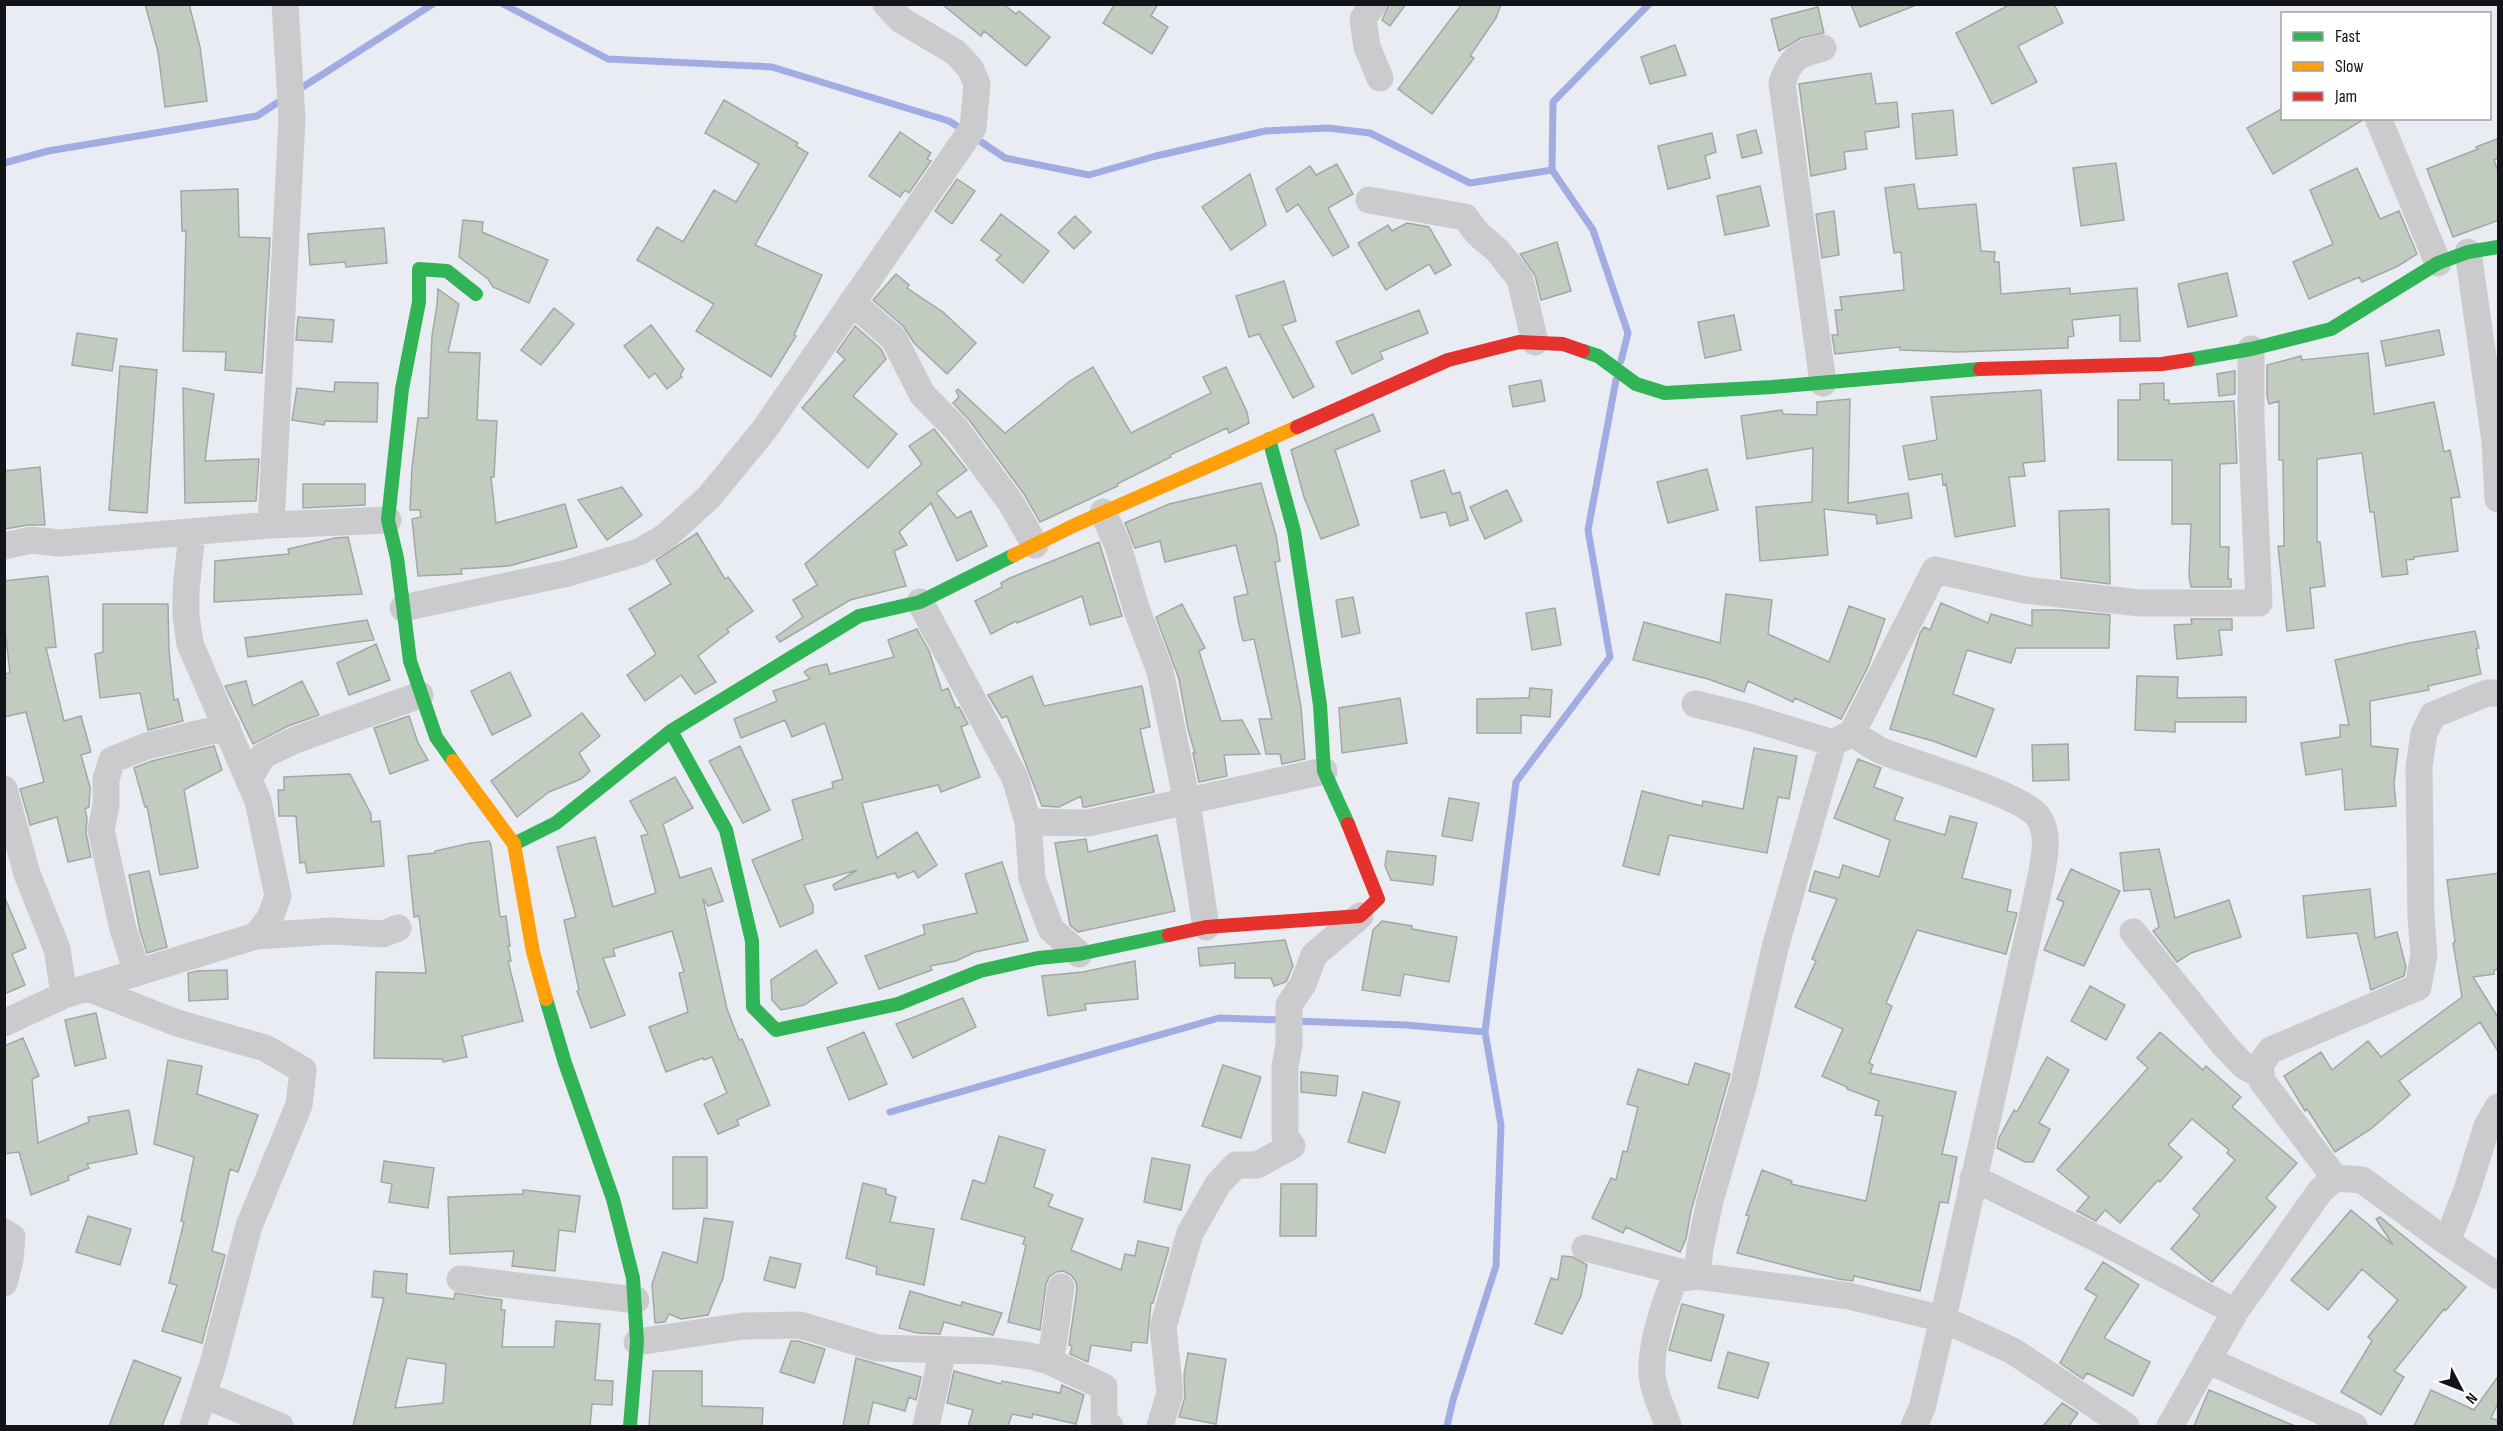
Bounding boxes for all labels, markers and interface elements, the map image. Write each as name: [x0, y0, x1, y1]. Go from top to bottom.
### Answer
legend: [2281, 12, 2491, 120]
text: Fast: [2335, 26, 2361, 47]
text: Slow: [2335, 56, 2364, 77]
text: Jam: [2334, 86, 2357, 107]
north arrow: [2431, 1359, 2491, 1419]
text: N: [2461, 1389, 2481, 1408]

